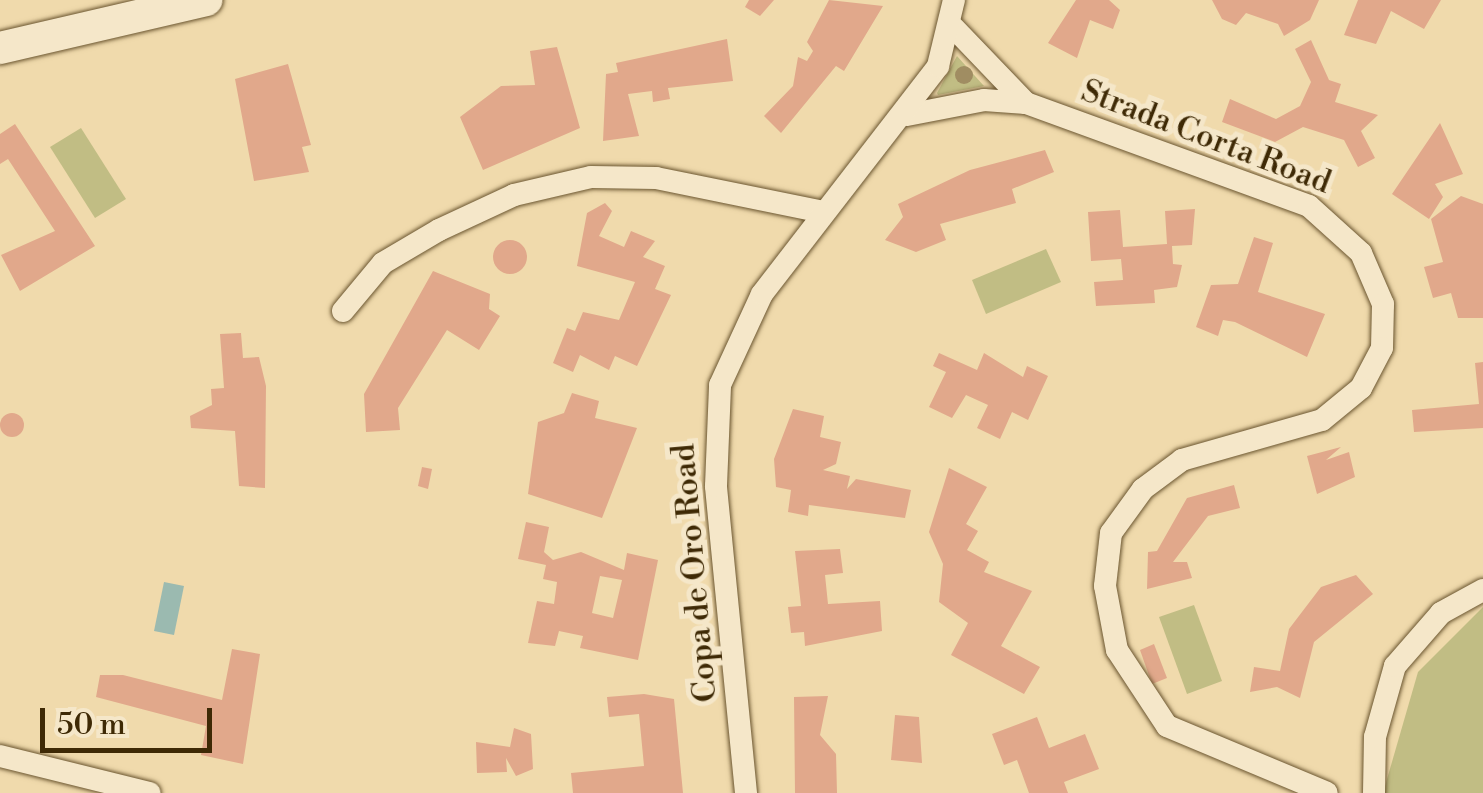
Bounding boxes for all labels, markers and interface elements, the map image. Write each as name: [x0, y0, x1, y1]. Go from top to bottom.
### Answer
street label: Strada Corta Road: [1076, 72, 1336, 202]
street label: Copa de Oro Road: [665, 442, 725, 704]
scale bar: [45, 688, 218, 750]
text: 50 m: [57, 706, 126, 744]

